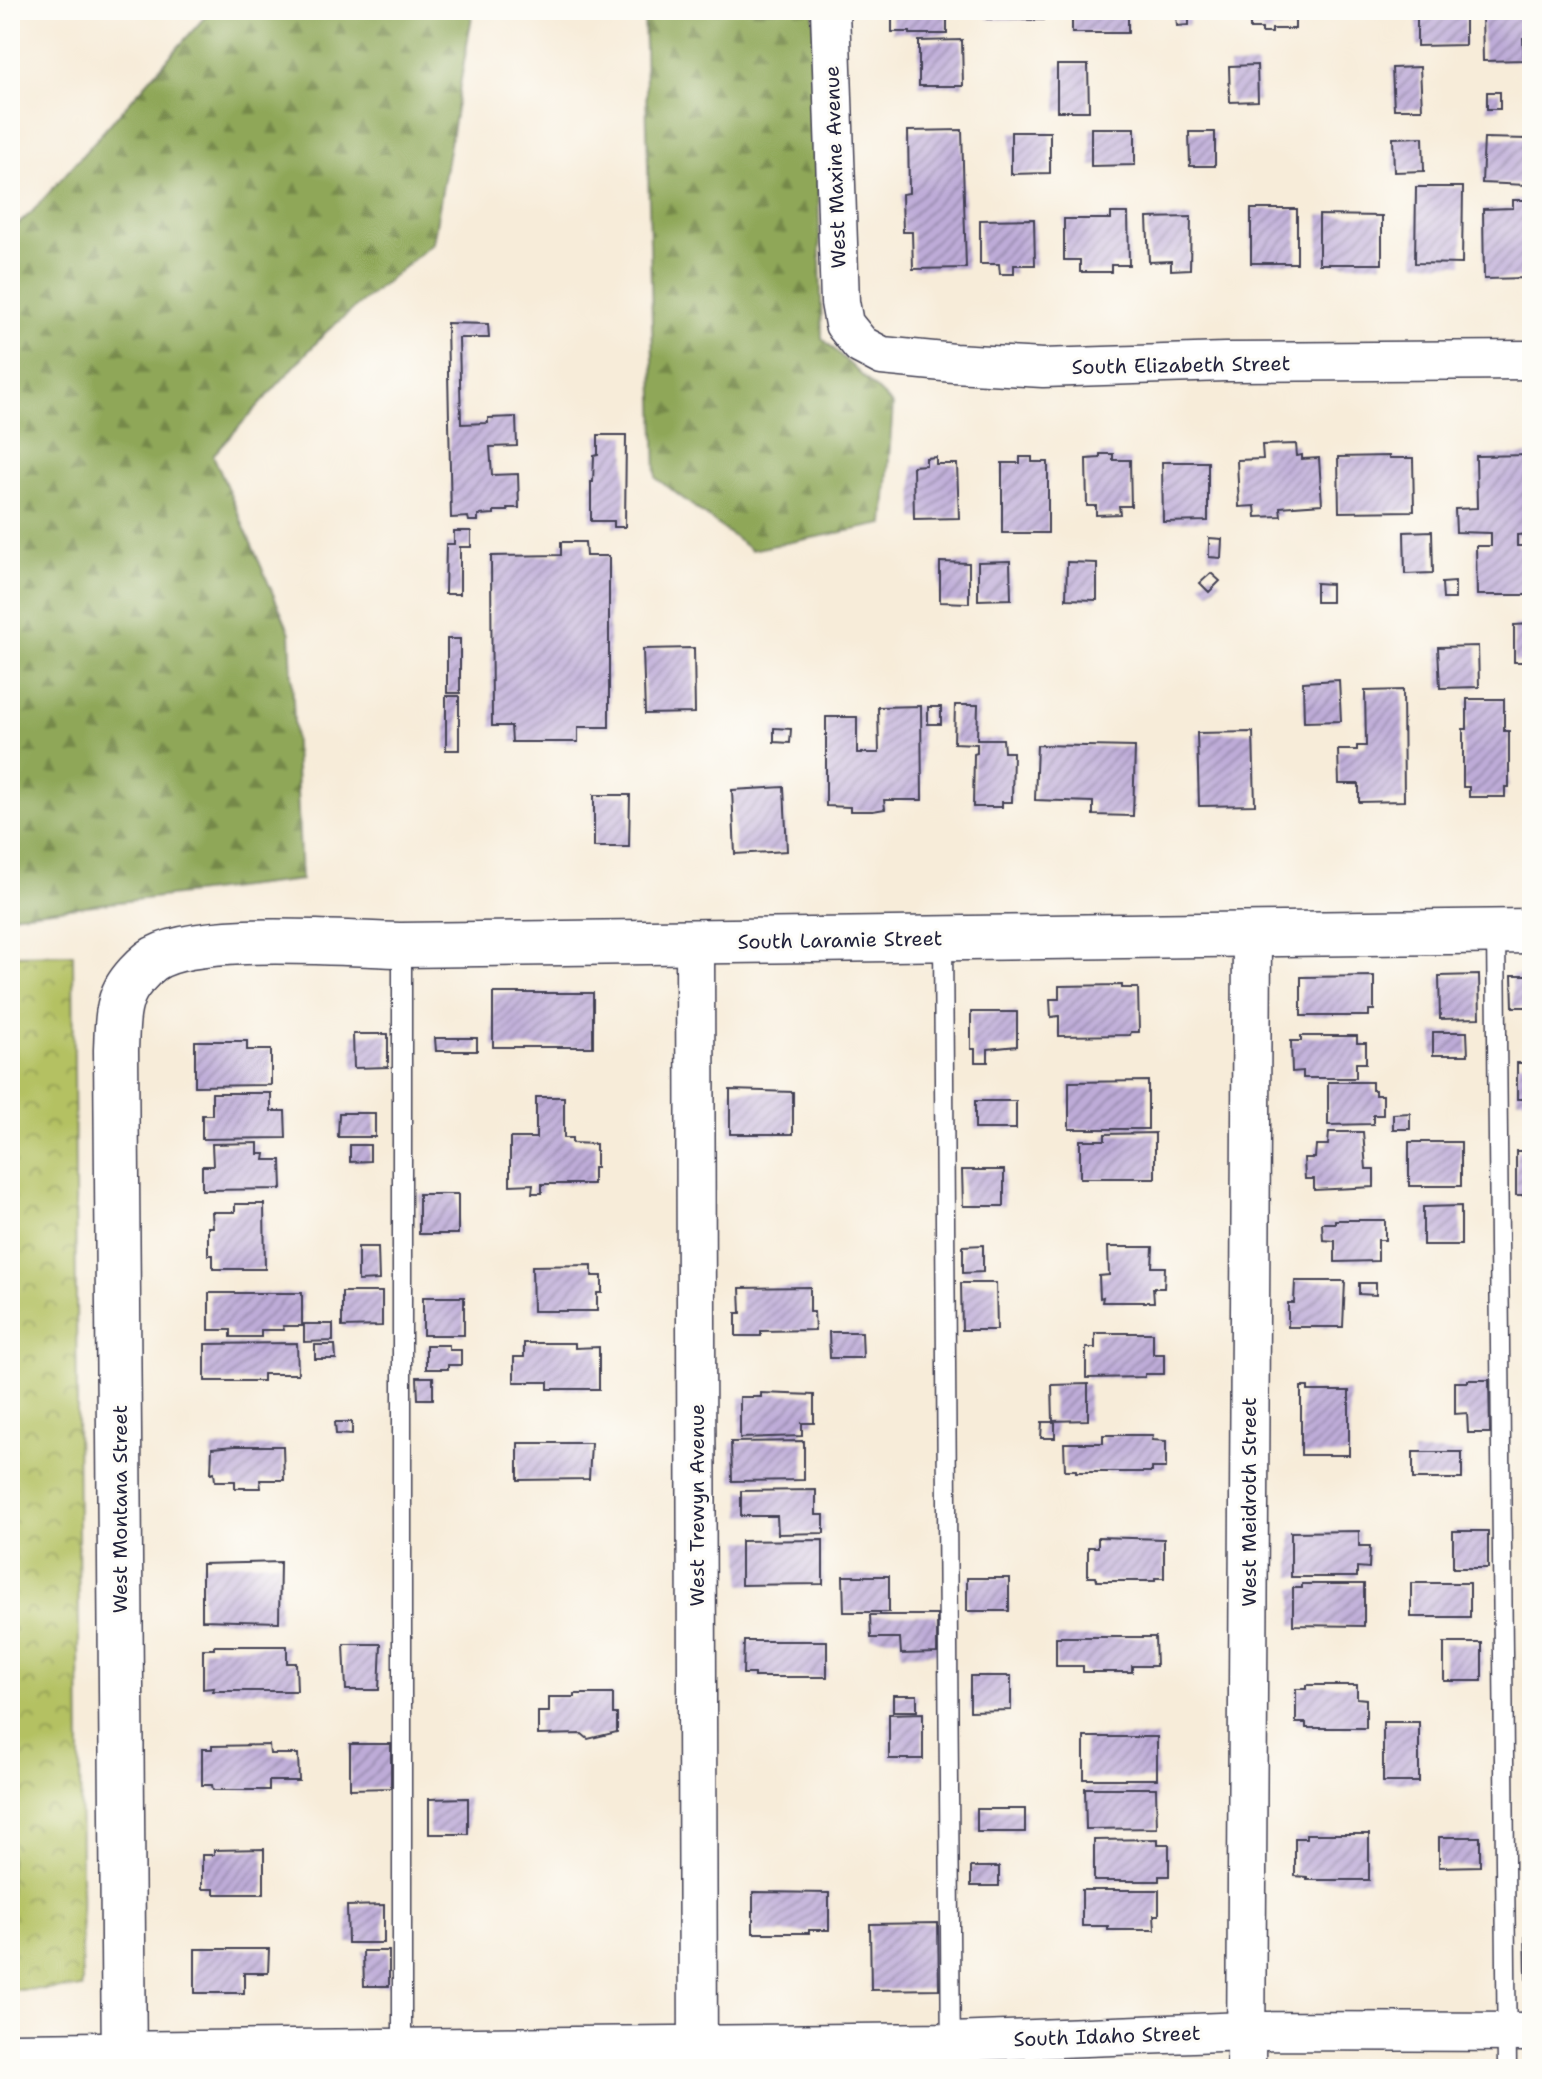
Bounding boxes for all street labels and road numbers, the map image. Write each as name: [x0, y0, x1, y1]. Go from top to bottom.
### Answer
street label: West Maxine Avenue: [818, 65, 852, 269]
street label: South Elizabeth Street: [1071, 350, 1291, 380]
street label: South Laramie Street: [737, 925, 943, 955]
street label: West Meidroth Street: [1236, 1397, 1262, 1607]
street label: West Trewyn Avenue: [684, 1404, 710, 1606]
street label: West Montana Street: [107, 1405, 133, 1613]
street label: South Idaho Street: [1013, 2020, 1201, 2052]

